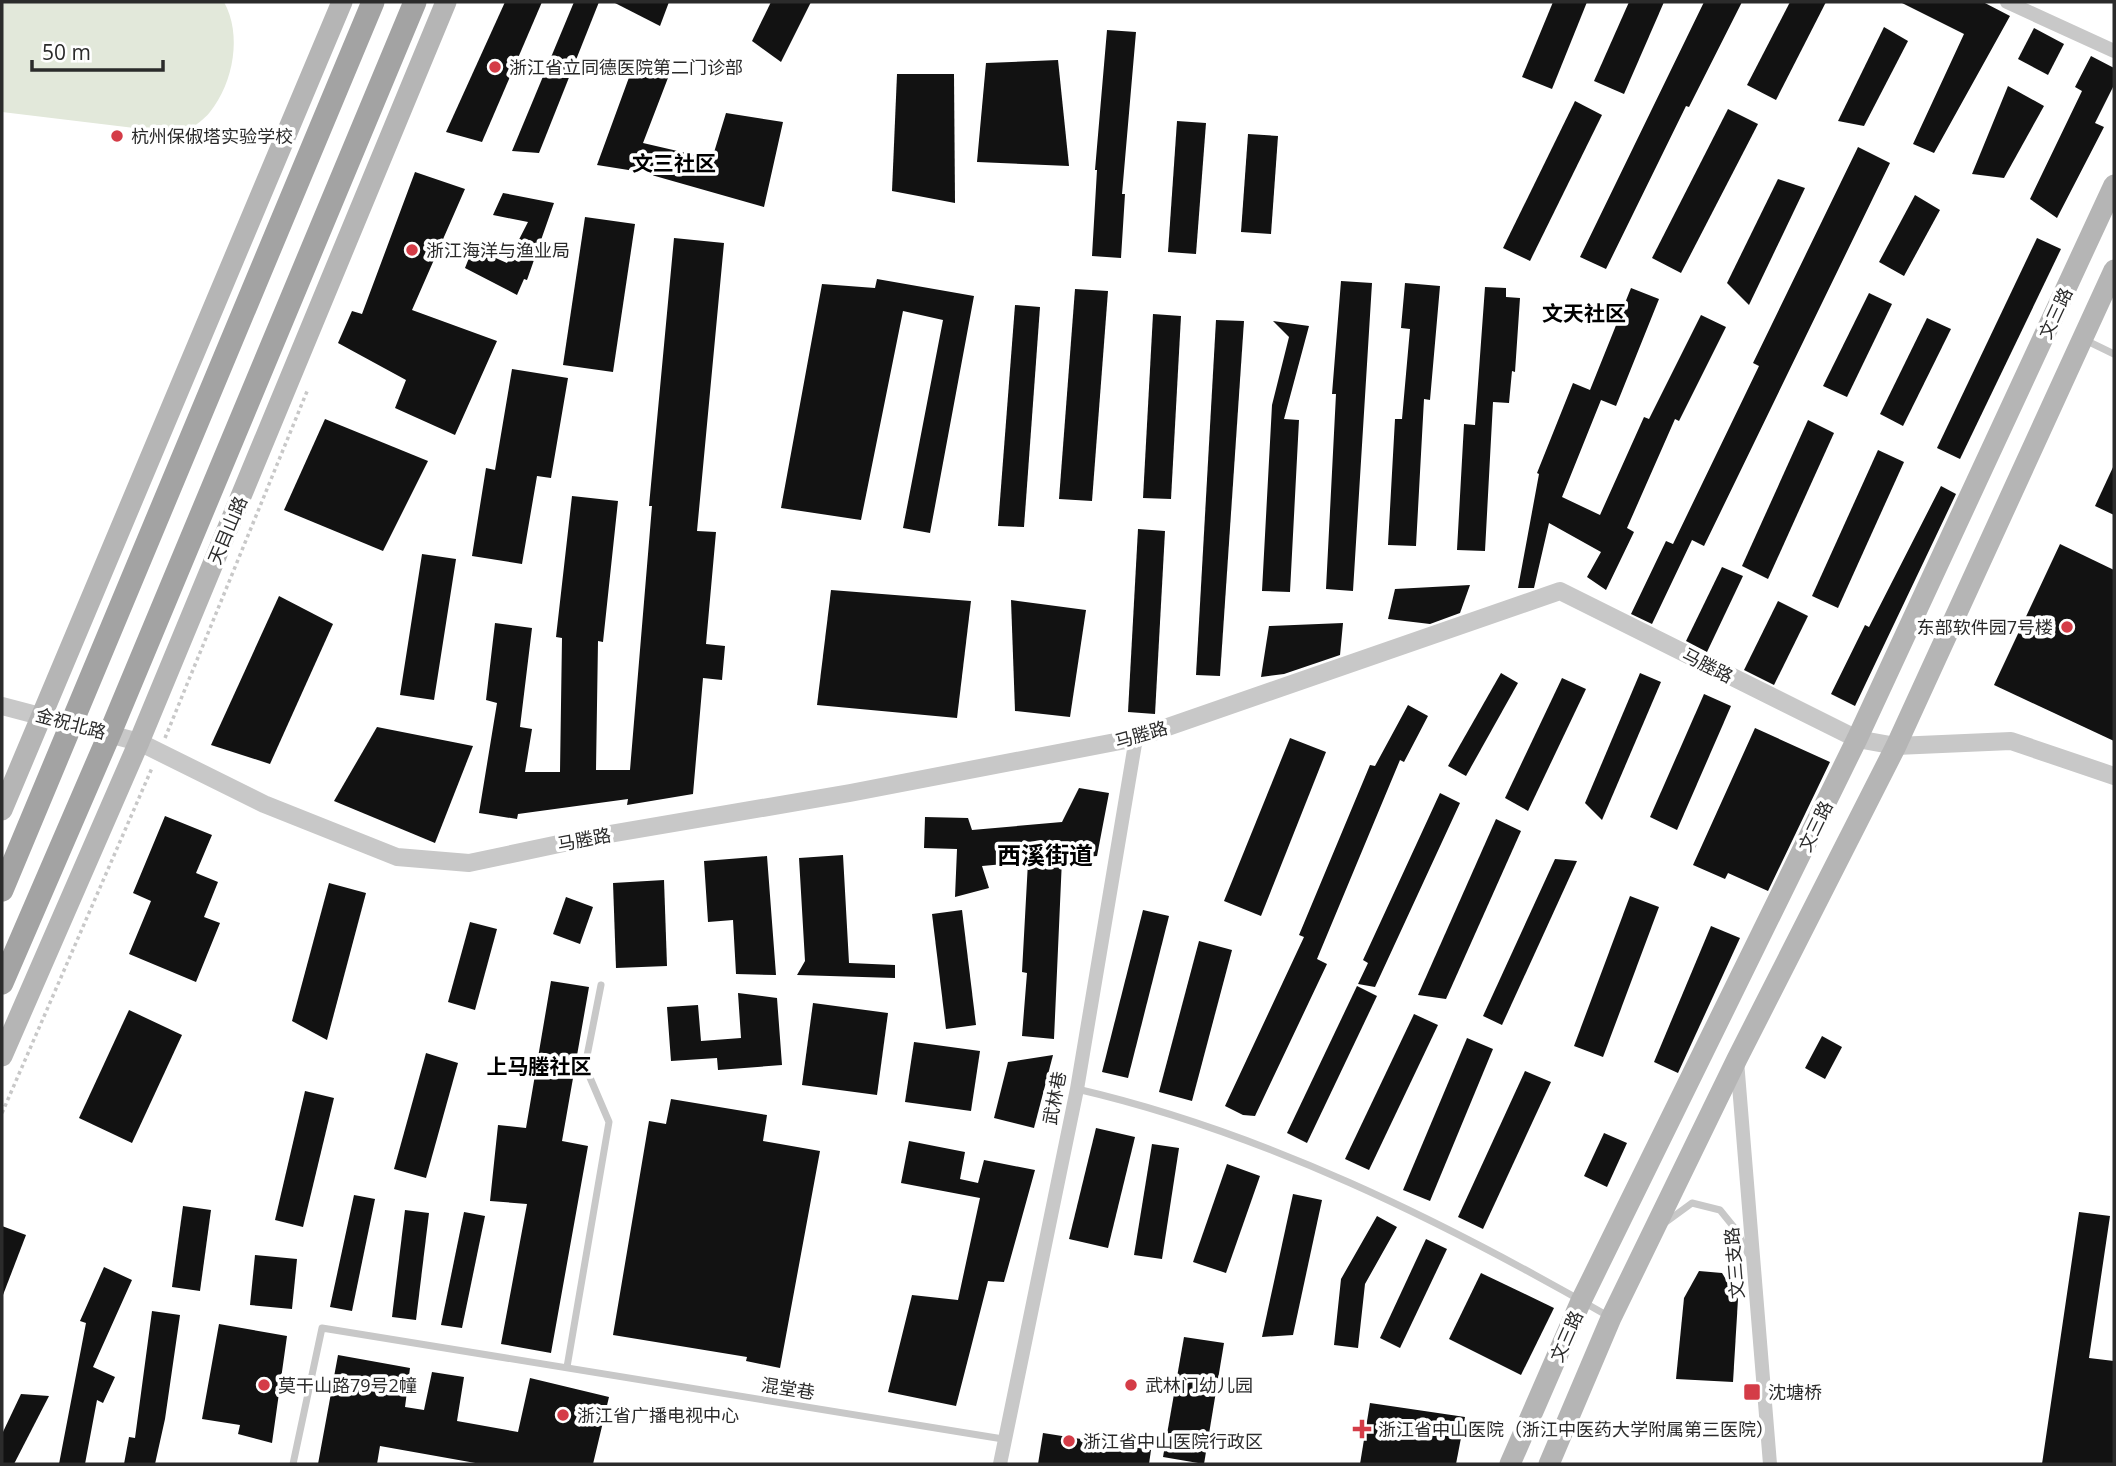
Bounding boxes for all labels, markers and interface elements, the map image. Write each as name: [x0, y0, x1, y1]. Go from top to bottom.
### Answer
scale bar: [32, 28, 163, 72]
text: 50 m: [42, 38, 91, 66]
place label: 浙江省立同德医院第二门诊部: [509, 55, 743, 79]
marker: 浙江省立同德医院第二门诊部: [487, 59, 503, 75]
place label: 杭州保俶塔实验学校: [131, 124, 293, 148]
marker: 杭州保俶塔实验学校: [109, 128, 125, 144]
district label: 文三社区: [632, 149, 716, 177]
place label: 浙江海洋与渔业局: [426, 238, 570, 262]
marker: 浙江海洋与渔业局: [404, 242, 420, 258]
street label: 文三路: [2033, 283, 2077, 343]
district label: 文天社区: [1542, 299, 1626, 327]
street label: 天目山路: [202, 492, 252, 568]
place label: 东部软件园7号楼: [1917, 615, 2053, 639]
marker: 东部软件园7号楼: [2059, 619, 2075, 635]
street label: 马塍路: [1678, 642, 1738, 688]
street label: 金祝北路: [33, 702, 109, 744]
street label: 马塍路: [1112, 715, 1170, 753]
street label: 文三路: [1792, 796, 1838, 856]
street label: 马塍路: [555, 822, 613, 856]
district label: 西溪街道: [997, 838, 1093, 871]
district label: 上马塍社区: [487, 1052, 592, 1080]
street label: 武林巷: [1037, 1069, 1071, 1127]
street label: 文三支路: [1719, 1226, 1749, 1300]
street label: 文三路: [1544, 1306, 1588, 1366]
street label: 混堂巷: [759, 1372, 817, 1404]
place label: 莫干山路79号2幢: [278, 1373, 417, 1397]
place label: 武林门幼儿园: [1145, 1373, 1253, 1397]
marker: 莫干山路79号2幢: [256, 1377, 272, 1393]
marker: 武林门幼儿园: [1123, 1377, 1139, 1393]
place label: 沈塘桥: [1768, 1380, 1822, 1404]
marker: 沈塘桥: [1742, 1382, 1762, 1402]
place label: 浙江省广播电视中心: [577, 1403, 739, 1427]
marker: 浙江省广播电视中心: [555, 1407, 571, 1423]
place label: 浙江省中山医院（浙江中医药大学附属第三医院）: [1378, 1417, 1774, 1441]
marker: 浙江省中山医院（浙江中医药大学附属第三医院）: [1352, 1419, 1372, 1439]
place label: 浙江省中山医院行政区: [1083, 1429, 1263, 1453]
marker: 浙江省中山医院行政区: [1061, 1433, 1077, 1449]

